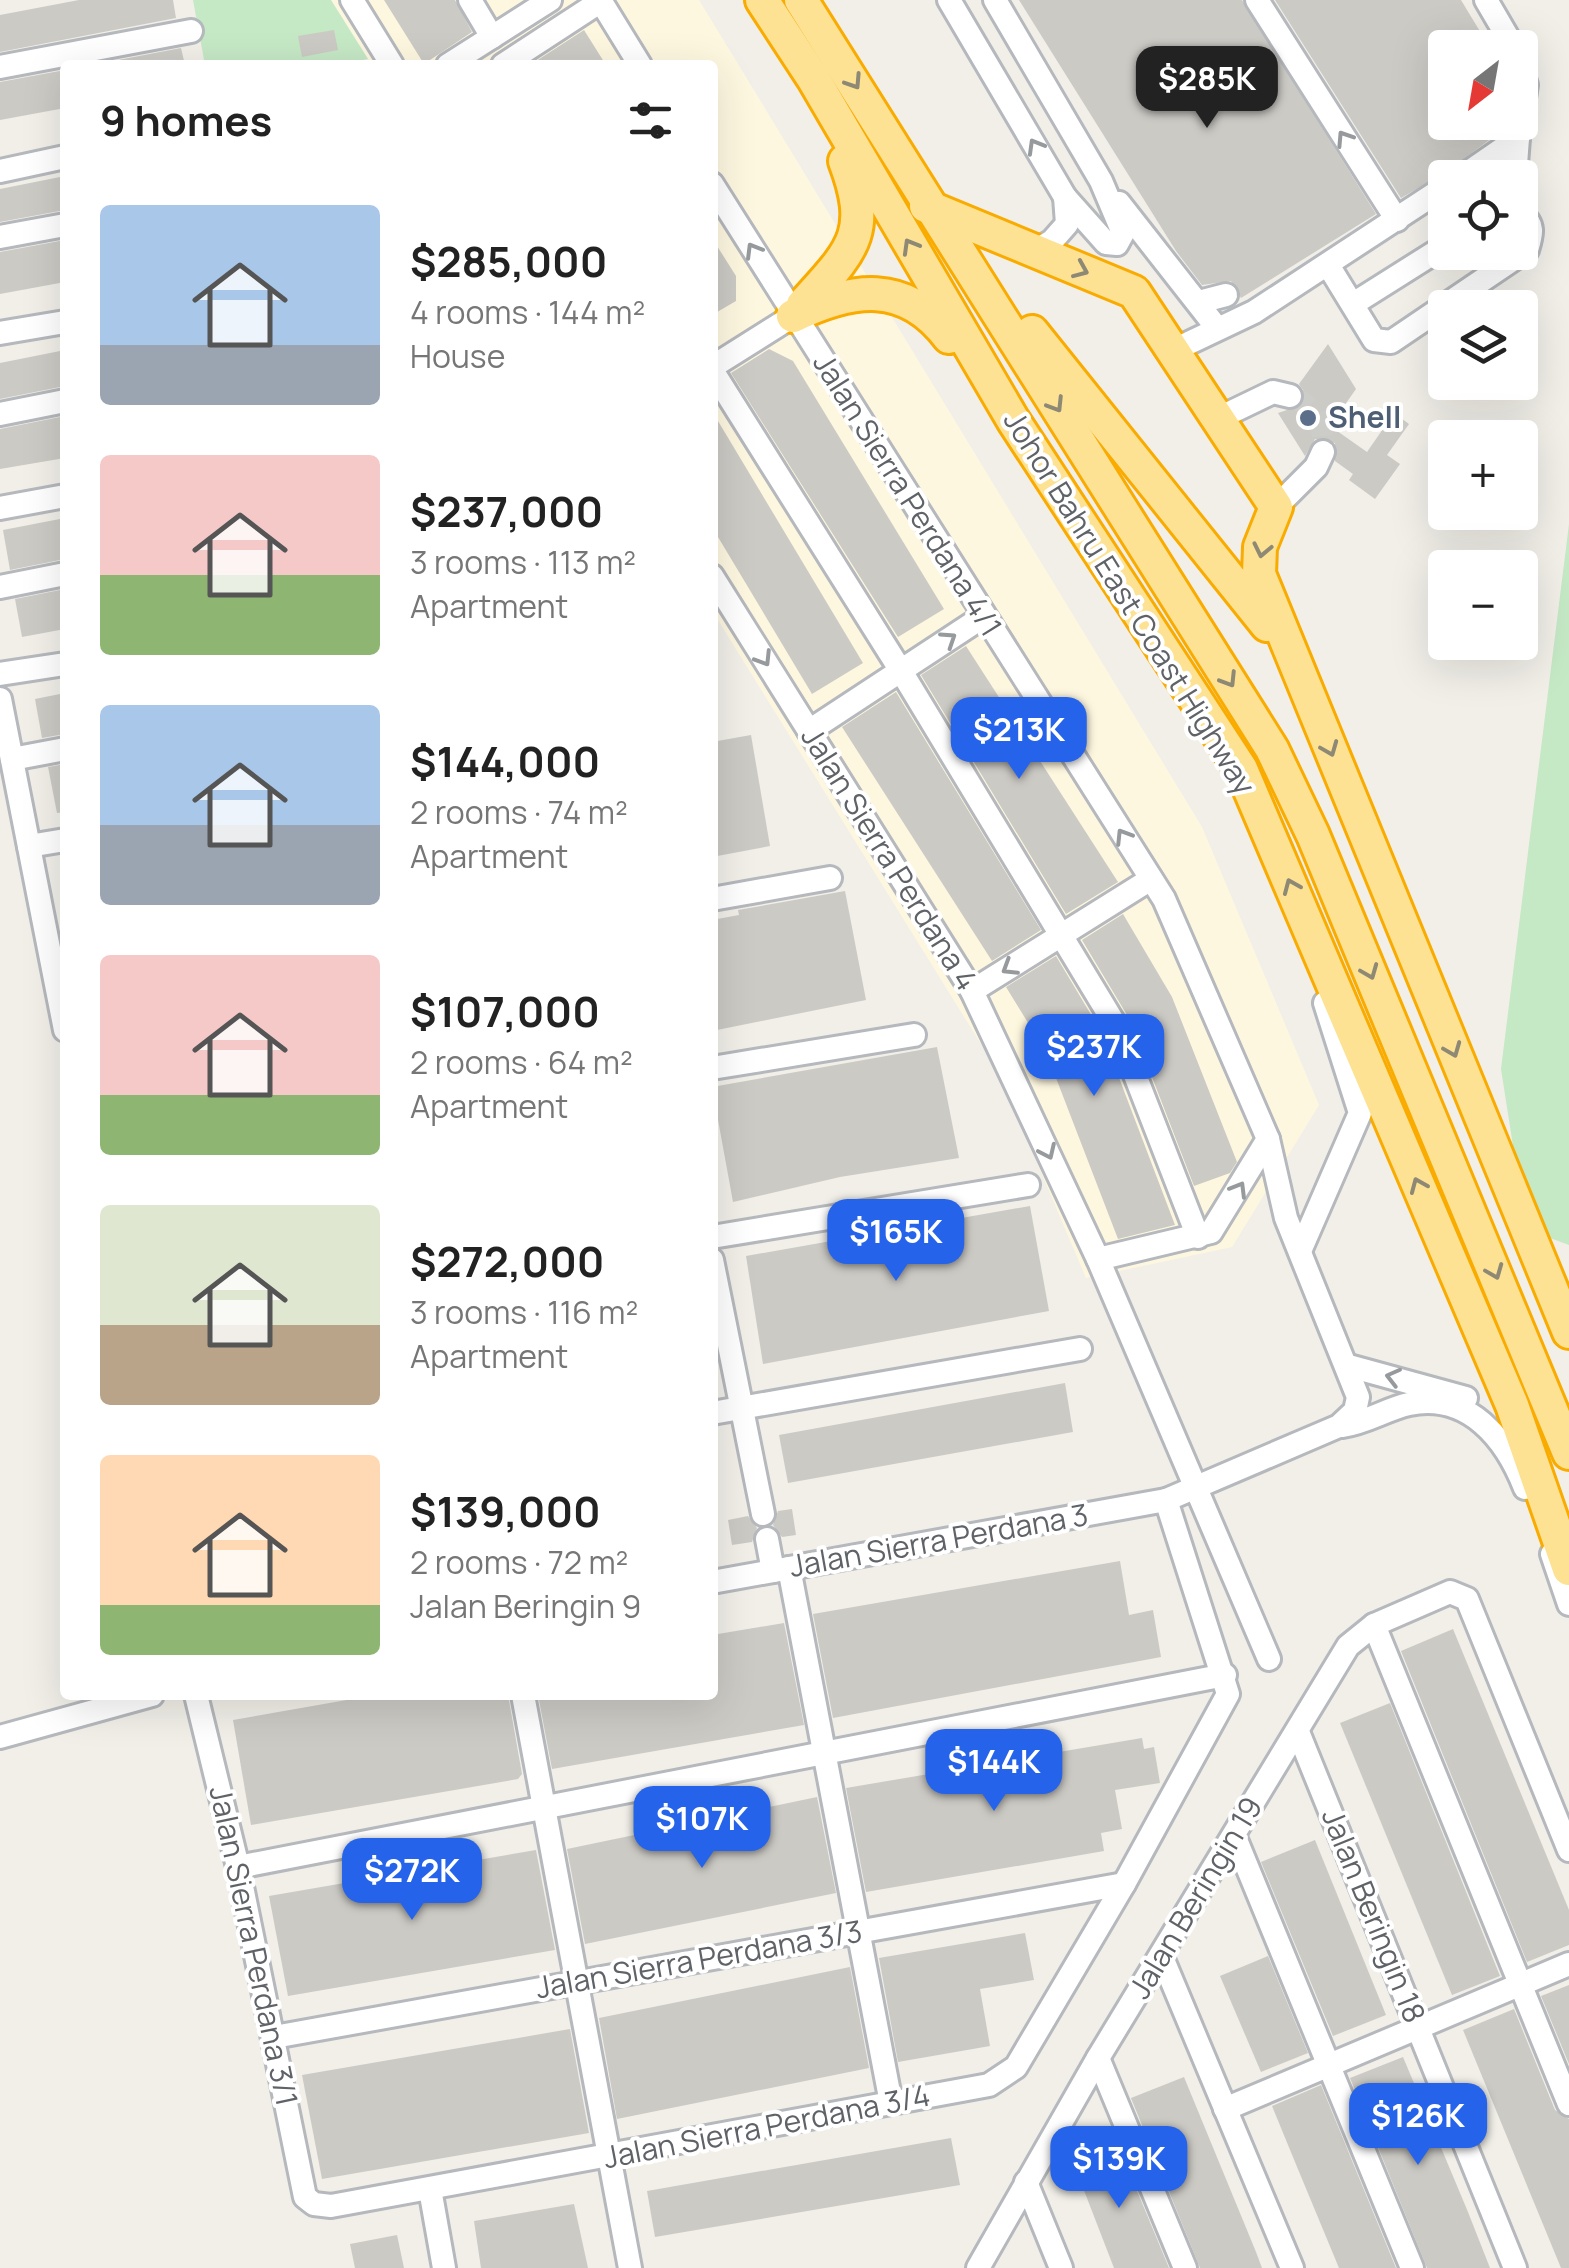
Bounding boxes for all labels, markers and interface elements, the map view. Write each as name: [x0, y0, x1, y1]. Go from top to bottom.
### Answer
north arrow: [1428, 30, 1538, 140]
map controls: [1428, 30, 1538, 660]
pin: $285K: [1137, 46, 1277, 131]
text: $285K: [1158, 56, 1256, 100]
one-way arrow: [841, 71, 860, 89]
text: 9 homes: [100, 91, 272, 149]
icon: filters: [623, 93, 678, 148]
one-way arrow: [1338, 130, 1357, 148]
one-way arrow: [1027, 139, 1047, 157]
button: locate: [1428, 160, 1538, 270]
text: $285,000: [410, 232, 607, 290]
one-way arrow: [902, 239, 922, 257]
one-way arrow: [746, 243, 765, 261]
icon: home: [180, 245, 300, 365]
one-way arrow: [1071, 258, 1089, 278]
text: 4 rooms · 144 m²: [410, 290, 645, 334]
button: layers: [1428, 290, 1538, 400]
text: House: [410, 334, 505, 378]
street label: Jalan Sierra Perdana 4/1: [804, 345, 1012, 644]
one-way arrow: [1044, 394, 1063, 412]
place label: Shell: [1328, 396, 1401, 437]
street label: Johor Bahru East Coast Highway: [995, 402, 1266, 802]
marker: Shell: [1297, 407, 1319, 429]
button: +: [1428, 420, 1538, 530]
text: $237,000: [410, 482, 603, 540]
icon: home: [180, 495, 300, 615]
text: 3 rooms · 113 m²: [410, 540, 636, 584]
one-way arrow: [1252, 541, 1273, 558]
button: −: [1428, 550, 1538, 660]
text: Apartment: [410, 584, 568, 628]
one-way arrow: [938, 633, 957, 651]
one-way arrow: [752, 648, 771, 666]
one-way arrow: [1217, 669, 1236, 687]
pin: $213K: [949, 697, 1089, 782]
text: $213K: [973, 707, 1065, 751]
street label: Jalan Sierra Perdana 4: [792, 719, 988, 998]
text: $144,000: [410, 732, 600, 790]
one-way arrow: [1318, 739, 1338, 757]
icon: home: [180, 745, 300, 865]
text: 2 rooms · 74 m²: [410, 790, 628, 834]
one-way arrow: [1117, 828, 1136, 846]
text: Apartment: [410, 834, 568, 878]
one-way arrow: [1283, 878, 1303, 896]
one-way arrow: [1002, 956, 1020, 975]
one-way arrow: [1359, 962, 1379, 980]
text: $107,000: [410, 982, 600, 1040]
icon: home: [180, 995, 300, 1115]
pin: $237K: [1024, 1014, 1164, 1099]
text: $237K: [1046, 1024, 1142, 1068]
text: 2 rooms · 64 m²: [410, 1040, 633, 1084]
one-way arrow: [1441, 1040, 1461, 1057]
text: Apartment: [410, 1084, 568, 1128]
one-way arrow: [1036, 1142, 1056, 1160]
one-way arrow: [1410, 1177, 1430, 1195]
one-way arrow: [1227, 1182, 1246, 1200]
pin: $165K: [826, 1199, 966, 1284]
text: $165K: [849, 1209, 943, 1253]
text: $272,000: [410, 1232, 604, 1290]
icon: home: [180, 1245, 300, 1365]
one-way arrow: [1483, 1262, 1503, 1280]
text: 3 rooms · 116 m²: [410, 1290, 638, 1334]
text: Apartment: [410, 1334, 568, 1378]
one-way arrow: [1385, 1368, 1402, 1389]
text: $139,000: [410, 1482, 601, 1540]
street label: Jalan Sierra Perdana 3: [786, 1493, 1091, 1586]
icon: home: [180, 1495, 300, 1615]
text: 2 rooms · 72 m²: [410, 1540, 628, 1584]
text: Jalan Beringin 9: [410, 1584, 641, 1628]
pin: $144K: [924, 1729, 1064, 1814]
text: $144K: [947, 1739, 1041, 1783]
street label: Jalan Sierra Perdana 3/1: [201, 1782, 308, 2109]
pin: $107K: [632, 1786, 772, 1871]
street label: Jalan Beringin 19: [1118, 1789, 1271, 2006]
text: $107K: [656, 1796, 748, 1840]
street label: Jalan Beringin 18: [1313, 1802, 1436, 2029]
pin: $272K: [342, 1838, 482, 1923]
text: $272K: [364, 1848, 460, 1892]
street label: Jalan Sierra Perdana 3/3: [532, 1910, 865, 2007]
street label: Jalan Sierra Perdana 3/4: [600, 2074, 933, 2177]
pin: $126K: [1348, 2083, 1488, 2168]
text: $126K: [1371, 2093, 1465, 2137]
pin: $139K: [1049, 2126, 1189, 2211]
text: $139K: [1072, 2136, 1166, 2180]

